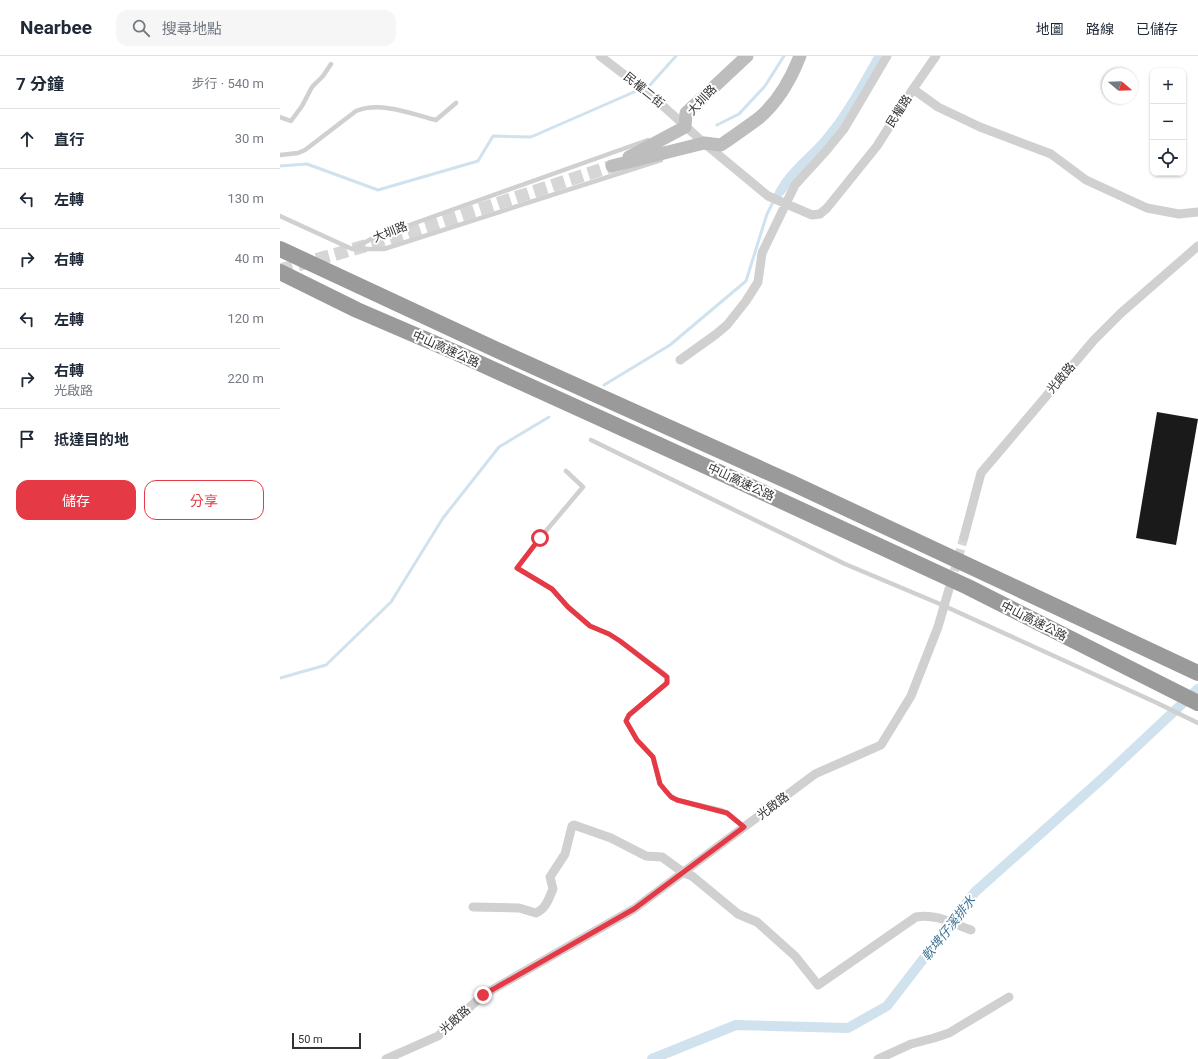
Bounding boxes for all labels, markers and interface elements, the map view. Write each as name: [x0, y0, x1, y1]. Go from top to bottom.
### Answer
search box: [116, 10, 396, 46]
text: Nearbee: [20, 16, 92, 39]
icon: search: [130, 17, 152, 39]
text: 搜尋地點: [162, 20, 222, 38]
text: 地圖: [1036, 21, 1064, 37]
text: 路線: [1086, 21, 1114, 37]
text: 已儲存: [1136, 21, 1178, 37]
north arrow: [1102, 68, 1138, 104]
map controls: [1150, 68, 1186, 176]
button: +: [1150, 68, 1186, 104]
street label: 民權二街: [621, 69, 667, 111]
text: 7 分鐘: [16, 74, 64, 94]
text: 步行 · 540 m: [192, 76, 264, 91]
street label: 大圳路: [685, 82, 719, 118]
street label: 民權路: [883, 92, 915, 130]
button: −: [1150, 104, 1186, 140]
icon: ahead: [16, 128, 38, 150]
text: 直行: [54, 131, 84, 149]
text: 30 m: [235, 131, 264, 146]
button: locate: [1150, 140, 1186, 176]
icon: left: [16, 188, 38, 210]
text: 左轉: [54, 191, 84, 209]
text: 130 m: [227, 191, 264, 206]
street label: 大圳路: [371, 219, 409, 245]
icon: right: [16, 248, 38, 270]
text: 右轉: [54, 251, 84, 269]
text: 40 m: [235, 251, 264, 266]
icon: left: [16, 308, 38, 330]
text: 左轉: [54, 311, 84, 329]
text: 120 m: [227, 311, 264, 326]
street label: 中山高速公路: [410, 328, 482, 370]
street label: 光啟路: [1044, 360, 1078, 396]
text: 右轉: [54, 362, 84, 380]
icon: right: [16, 368, 38, 390]
text: 220 m: [227, 371, 264, 386]
text: 光啟路: [54, 383, 93, 398]
icon: arrive: [16, 428, 38, 450]
text: 抵達目的地: [54, 431, 129, 449]
street label: 中山高速公路: [705, 460, 777, 504]
button: 儲存: [16, 480, 136, 520]
button: 分享: [144, 480, 264, 520]
route start: [531, 529, 549, 547]
street label: 中山高速公路: [999, 598, 1069, 644]
street label: 光啟路: [754, 790, 792, 822]
water label: 軟埤仔溪排水: [918, 892, 979, 964]
route end: [474, 986, 492, 1004]
street label: 光啟路: [437, 1003, 473, 1037]
scale bar: [292, 1031, 361, 1050]
text: 50 m: [298, 1033, 323, 1046]

